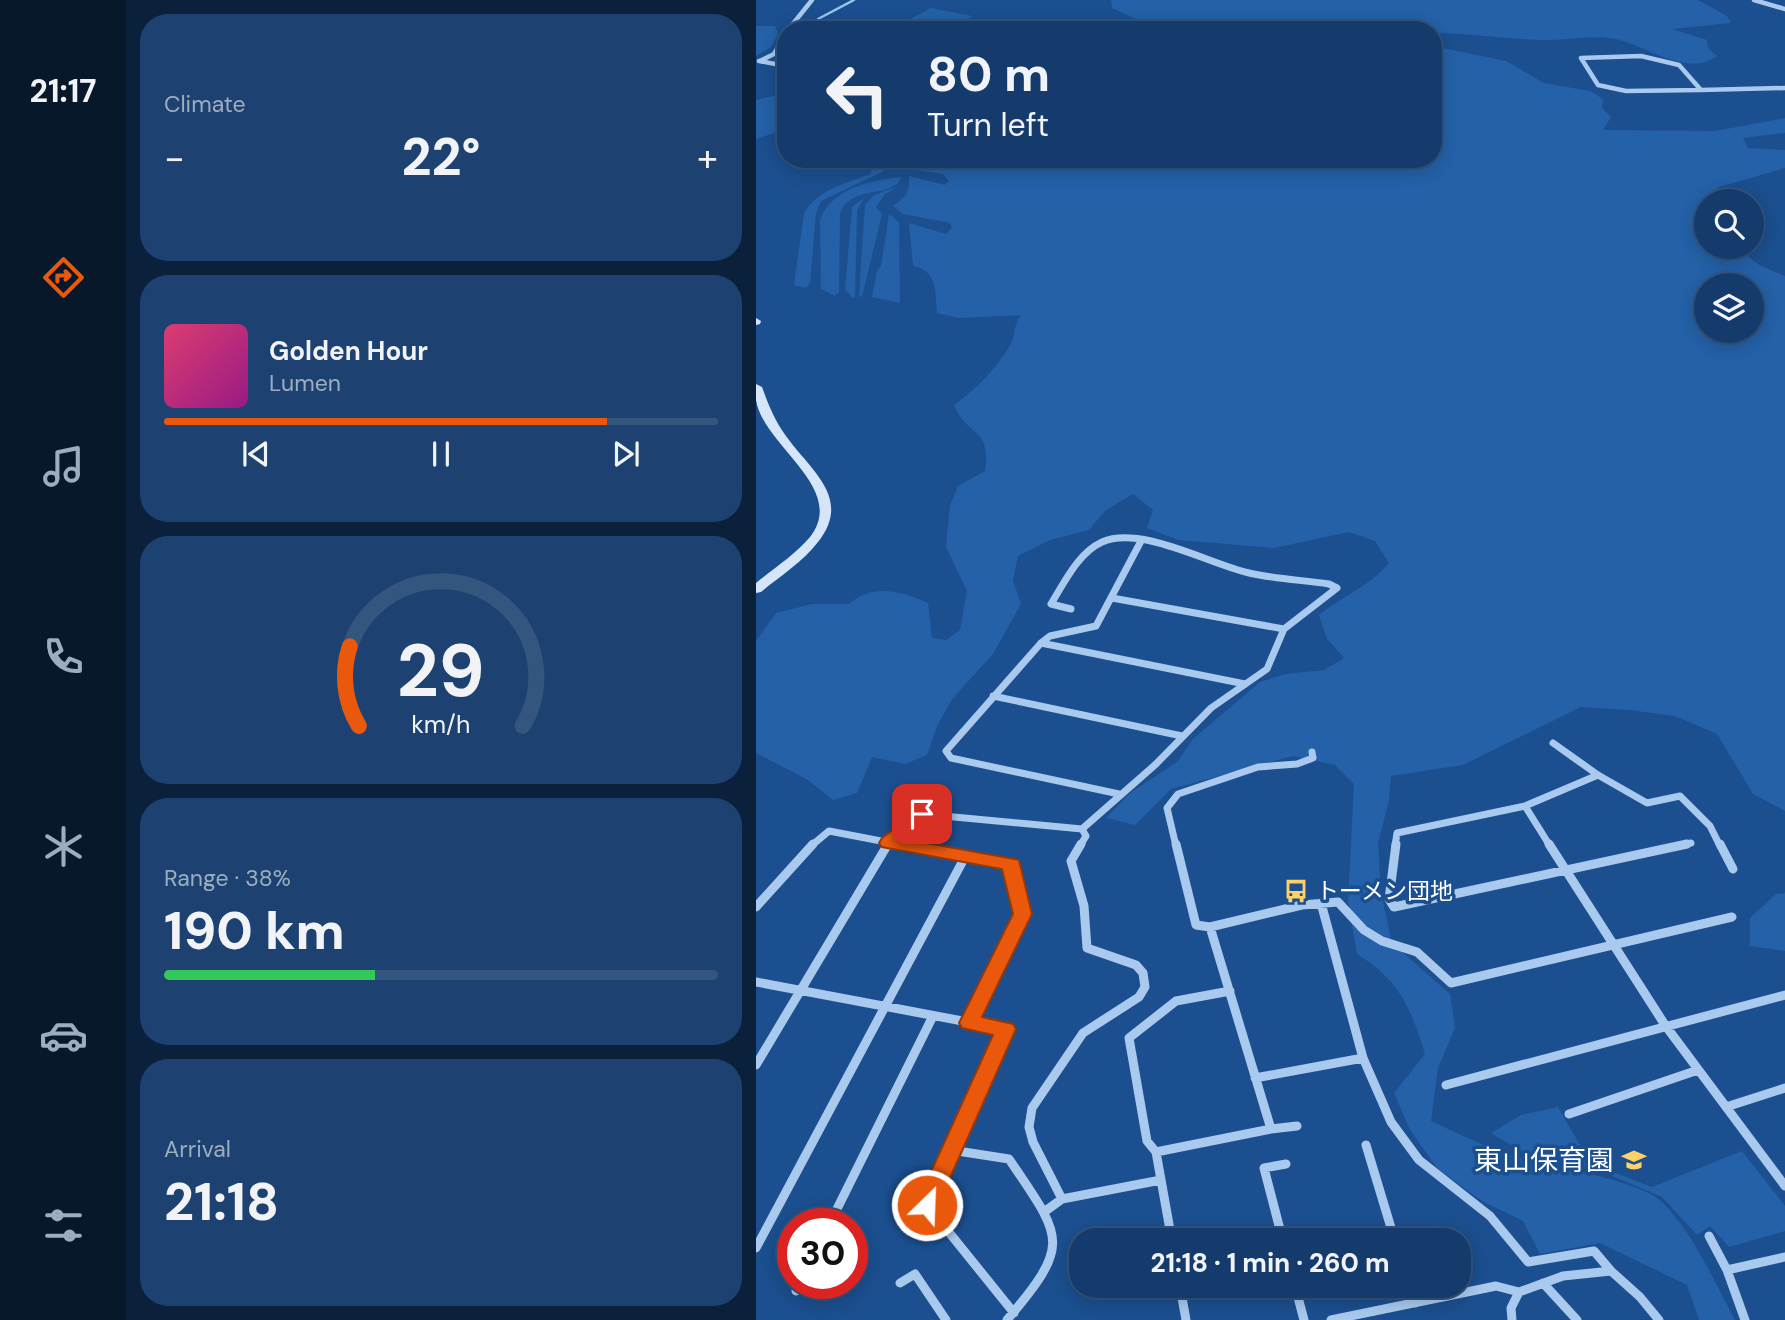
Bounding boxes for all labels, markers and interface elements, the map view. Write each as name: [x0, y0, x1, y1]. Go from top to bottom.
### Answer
text: 80 m: [927, 42, 1050, 106]
icon: left: [812, 49, 903, 140]
text: 21:17: [29, 70, 97, 112]
text: Climate: [164, 89, 246, 119]
text: Turn left: [927, 104, 1049, 146]
text: 22°: [401, 123, 481, 191]
text: −: [164, 133, 185, 183]
text: +: [697, 133, 718, 183]
map controls: [1694, 189, 1764, 343]
button: search: [1694, 189, 1764, 259]
icon: directions: [39, 253, 88, 302]
button: layers: [1694, 273, 1764, 343]
text: Golden Hour: [269, 334, 428, 368]
text: Lumen: [269, 368, 341, 398]
icon: previous: [237, 435, 275, 473]
icon: pause: [422, 435, 460, 473]
icon: next: [607, 435, 645, 473]
icon: music: [39, 442, 88, 491]
text: 29: [397, 624, 485, 719]
icon: phone: [39, 632, 88, 681]
text: km/h: [411, 708, 471, 741]
pin: [892, 784, 952, 844]
icon: arrive: [903, 795, 941, 833]
icon: climate: [39, 822, 88, 871]
text: Range · 38%: [164, 863, 291, 893]
place label: トーメン団地: [1316, 876, 1453, 906]
bus stop icon: トーメン団地: [1282, 877, 1310, 905]
text: 190 km: [164, 897, 345, 965]
icon: car: [39, 1011, 88, 1060]
text: Arrival: [164, 1134, 231, 1164]
place label: 東山保育園: [1474, 1142, 1614, 1179]
school or university icon: 東山保育園: [1620, 1146, 1648, 1174]
text: 21:18: [164, 1168, 279, 1236]
position arrow: [890, 1168, 964, 1242]
icon: filters: [39, 1201, 88, 1250]
speed limit sign: 30: [777, 1208, 868, 1299]
text: 21:18 · 1 min · 260 m: [1150, 1246, 1390, 1280]

